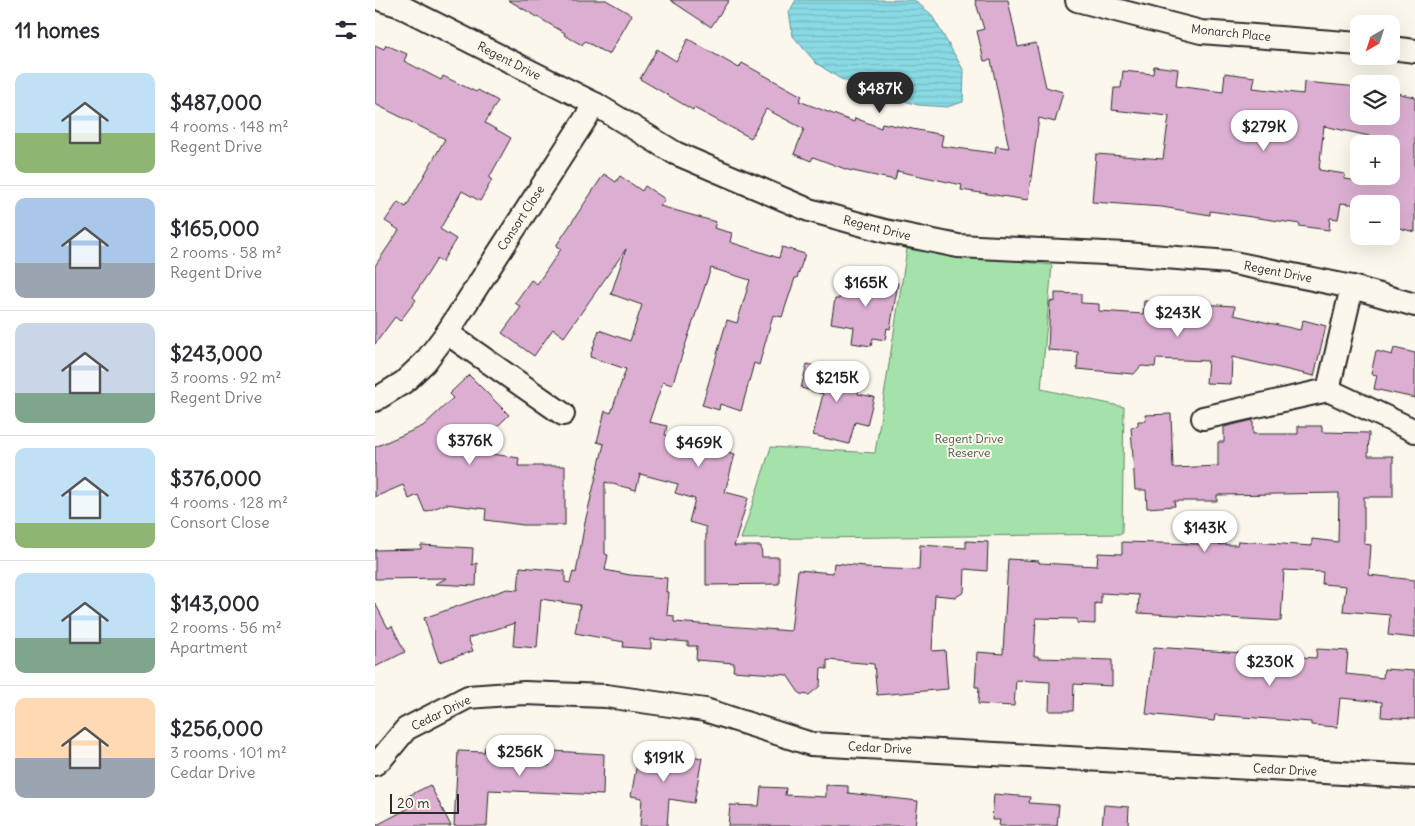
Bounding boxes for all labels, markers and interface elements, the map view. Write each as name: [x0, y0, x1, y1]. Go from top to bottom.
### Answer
north arrow: [1350, 15, 1400, 65]
map controls: [1350, 15, 1400, 245]
icon: filters: [332, 16, 360, 44]
text: 11 homes: [15, 17, 100, 44]
street label: Monarch Place: [1191, 21, 1272, 44]
street label: Regent Drive: [475, 38, 543, 83]
pin: $487K: [845, 72, 915, 114]
button: layers: [1350, 75, 1400, 125]
text: $487K: [857, 78, 903, 98]
text: $487,000: [170, 89, 262, 116]
icon: home: [55, 93, 115, 153]
pin: $279K: [1229, 110, 1299, 152]
text: 4 rooms · 148 m²: [170, 116, 289, 136]
text: $279K: [1242, 116, 1286, 136]
button: +: [1350, 135, 1400, 185]
text: Regent Drive: [170, 136, 262, 156]
street label: Consort Close: [494, 182, 547, 253]
button: −: [1350, 195, 1400, 245]
street label: Regent Drive: [842, 212, 912, 243]
text: $165,000: [170, 215, 260, 242]
icon: home: [55, 218, 115, 278]
text: 2 rooms · 58 m²: [170, 242, 282, 262]
street label: Regent Drive: [1243, 258, 1313, 285]
text: Regent Drive: [170, 262, 262, 282]
pin: $165K: [831, 266, 901, 308]
text: $165K: [844, 272, 888, 292]
pin: $243K: [1143, 296, 1213, 338]
text: $243K: [1155, 302, 1201, 322]
text: $243,000: [170, 340, 263, 367]
icon: home: [55, 343, 115, 403]
pin: $215K: [802, 360, 872, 403]
text: 3 rooms · 92 m²: [170, 367, 282, 387]
text: $215K: [815, 367, 859, 387]
text: Regent Drive: [170, 387, 262, 407]
pin: $376K: [435, 424, 505, 466]
pin: $469K: [664, 426, 734, 468]
text: $376K: [448, 430, 492, 450]
park label: Regent Drive Reserve: [934, 431, 1004, 460]
text: $469K: [676, 432, 722, 452]
text: $376,000: [170, 465, 262, 492]
icon: home: [55, 468, 115, 528]
text: 4 rooms · 128 m²: [170, 492, 288, 512]
pin: $143K: [1170, 510, 1240, 553]
text: Consort Close: [170, 512, 270, 532]
text: $143K: [1183, 517, 1227, 537]
text: $143,000: [170, 590, 260, 617]
icon: home: [55, 593, 115, 653]
text: 2 rooms · 56 m²: [170, 617, 282, 637]
text: Apartment: [170, 637, 248, 657]
pin: $230K: [1235, 644, 1305, 687]
text: $230K: [1246, 651, 1294, 671]
street label: Cedar Drive: [409, 692, 473, 733]
text: $256,000: [170, 715, 263, 742]
icon: home: [55, 718, 115, 778]
pin: $256K: [485, 734, 555, 777]
street label: Cedar Drive: [848, 738, 912, 757]
pin: $191K: [629, 740, 699, 783]
text: $256K: [497, 741, 543, 761]
text: 3 rooms · 101 m²: [170, 742, 287, 762]
text: $191K: [644, 747, 684, 767]
street label: Cedar Drive: [1253, 760, 1317, 779]
text: Cedar Drive: [170, 762, 255, 782]
scale bar: [390, 791, 459, 814]
text: 20 m: [397, 794, 430, 812]

